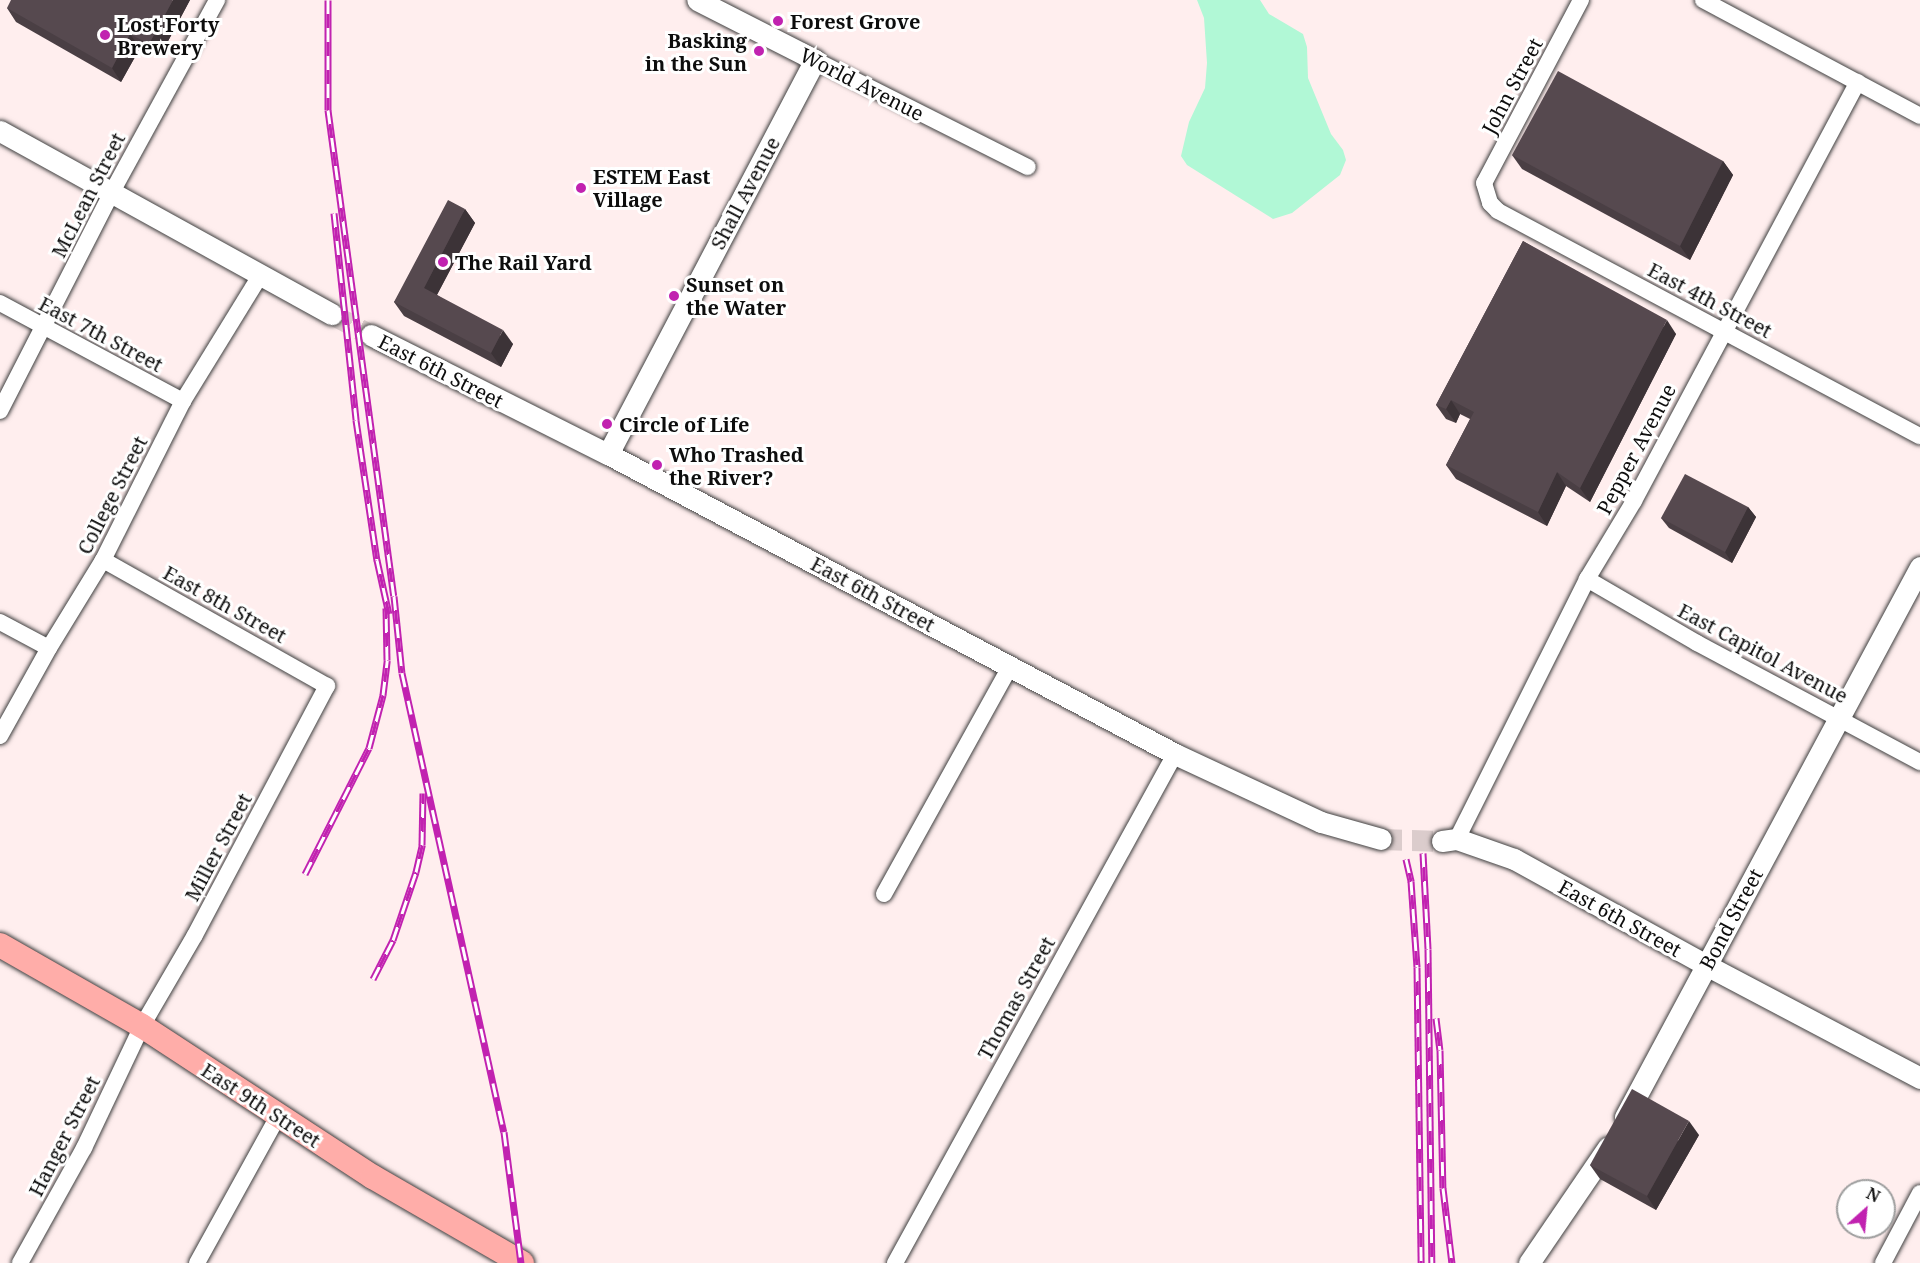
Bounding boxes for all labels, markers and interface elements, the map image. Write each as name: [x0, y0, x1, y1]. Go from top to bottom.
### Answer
place label: Forest Grove: [790, 9, 920, 33]
place label: Lost Forty Brewery: [117, 12, 219, 59]
marker: Forest Grove: [771, 14, 785, 28]
marker: Lost Forty Brewery: [98, 28, 112, 42]
place label: Basking in the Sun: [645, 28, 747, 75]
street label: John Street: [1477, 34, 1547, 138]
street label: World Avenue: [796, 42, 928, 126]
marker: Basking in the Sun: [752, 44, 766, 58]
street label: McLean Street: [46, 129, 130, 261]
street label: Shall Avenue: [705, 133, 785, 253]
place label: ESTEM East Village: [593, 164, 710, 211]
marker: ESTEM East Village: [574, 181, 588, 195]
place label: The Rail Yard: [455, 250, 592, 274]
marker: The Rail Yard: [436, 255, 450, 269]
street label: East 4th Street: [1644, 257, 1776, 343]
place label: Sunset on the Water: [686, 272, 786, 319]
marker: Sunset on the Water: [667, 289, 681, 303]
street label: East 7th Street: [35, 291, 167, 377]
street label: East 6th Street: [375, 329, 507, 413]
street label: Pepper Avenue: [1592, 380, 1680, 518]
place label: Circle of Life: [619, 412, 749, 436]
marker: Circle of Life: [600, 417, 614, 431]
street label: College Street: [72, 432, 152, 558]
place label: Who Trashed the River?: [669, 442, 804, 489]
marker: Who Trashed the River?: [650, 458, 664, 472]
street label: East 6th Street: [807, 551, 939, 637]
street label: East 8th Street: [159, 560, 291, 648]
street label: East Capitol Avenue: [1674, 598, 1852, 708]
street label: Miller Street: [180, 789, 256, 905]
street label: Bond Street: [1694, 864, 1768, 974]
street label: East 6th Street: [1554, 874, 1686, 962]
street label: Thomas Street: [972, 932, 1060, 1064]
street label: East 9th Street: [197, 1058, 325, 1152]
street label: Hanger Street: [23, 1072, 105, 1200]
north arrow: [1836, 1179, 1896, 1239]
text: N: [1863, 1182, 1884, 1207]

